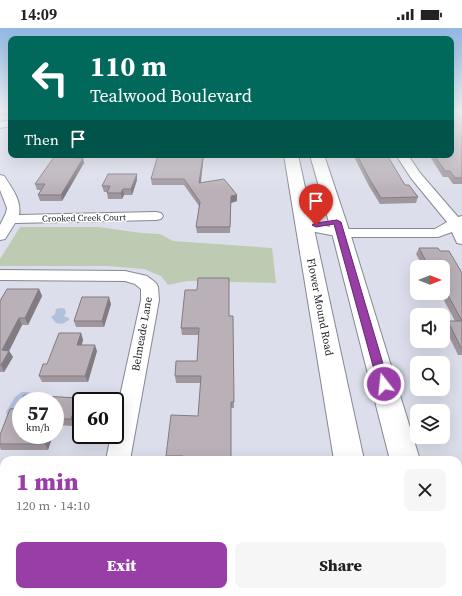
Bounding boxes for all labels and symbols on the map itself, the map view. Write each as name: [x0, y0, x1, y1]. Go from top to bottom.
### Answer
pin: [299, 184, 333, 225]
street label: Crooked Creek Court: [42, 211, 126, 225]
street label: Flower Mound Road: [303, 257, 337, 358]
north arrow: [410, 260, 450, 300]
street label: Belmeade Lane: [128, 295, 156, 372]
position arrow: [363, 363, 405, 405]
speed limit sign: 60: [72, 392, 124, 444]

